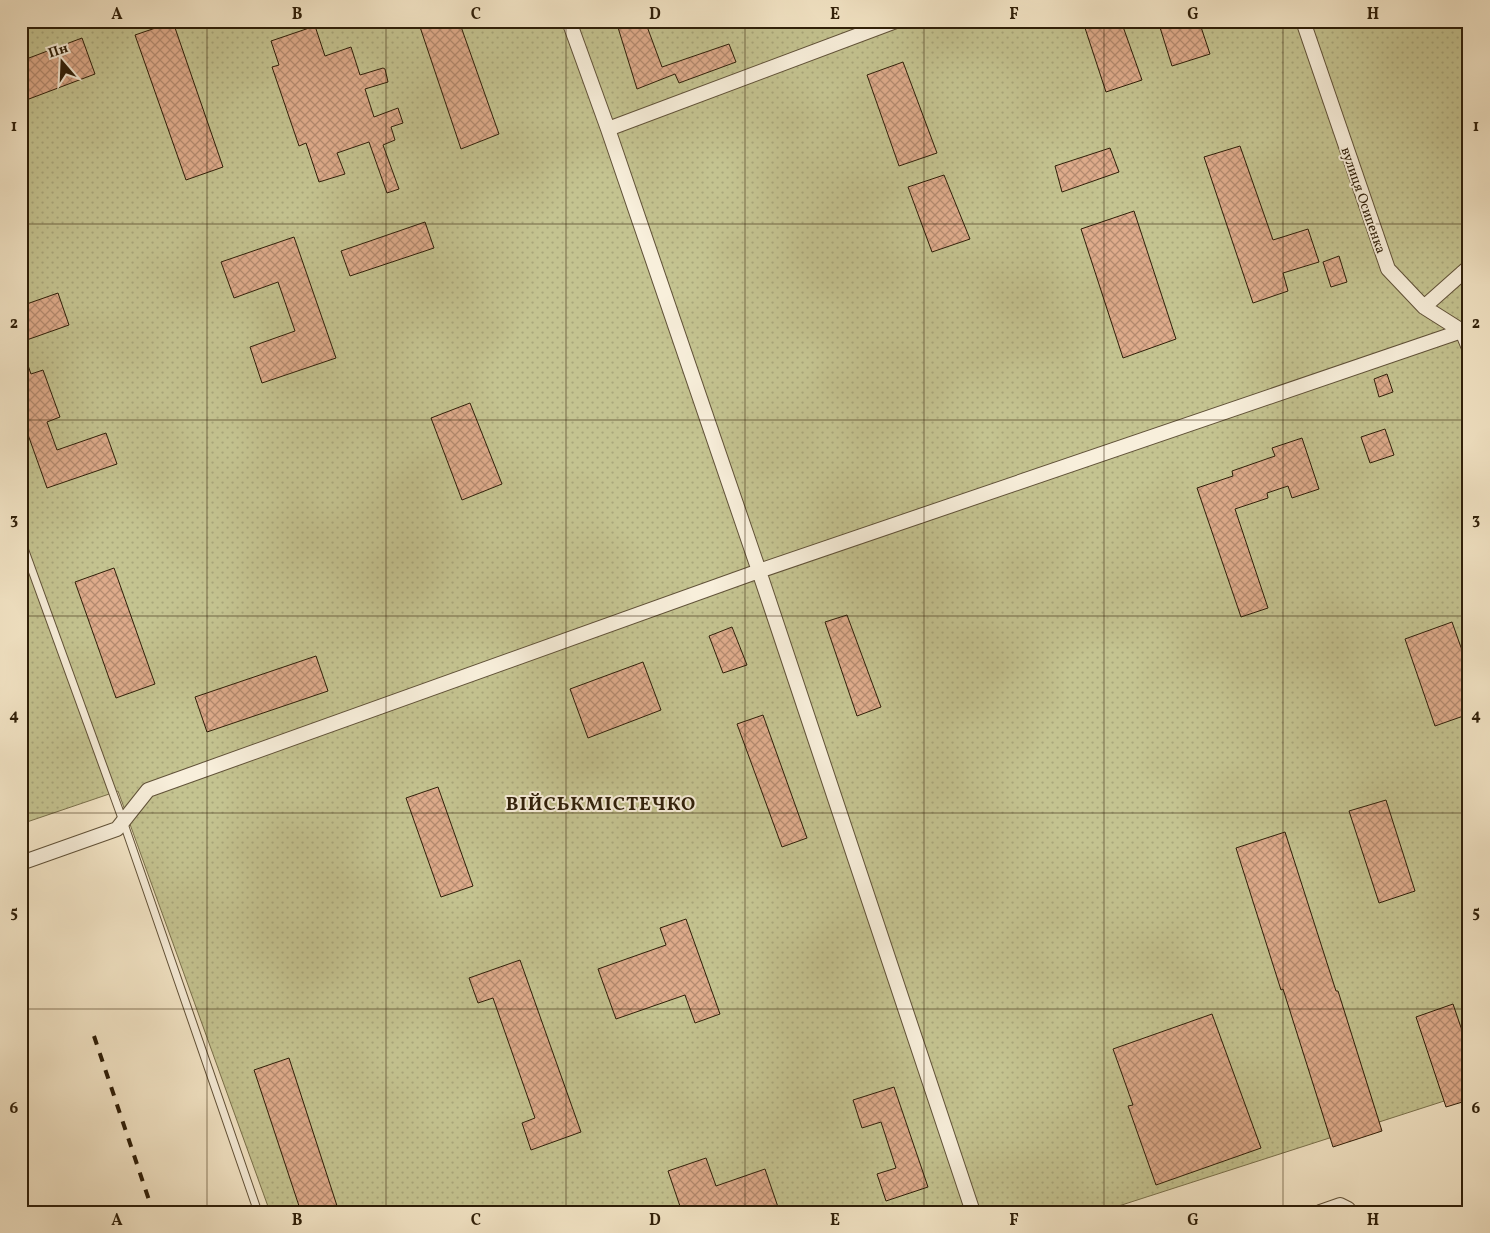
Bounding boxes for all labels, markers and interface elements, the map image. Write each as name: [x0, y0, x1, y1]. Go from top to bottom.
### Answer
text: A: [111, 4, 123, 26]
text: B: [292, 4, 303, 26]
text: C: [471, 4, 481, 26]
text: D: [649, 4, 661, 26]
text: E: [830, 4, 840, 26]
text: F: [1009, 4, 1019, 26]
text: G: [1187, 4, 1199, 26]
text: H: [1367, 4, 1379, 26]
north arrow: [38, 38, 88, 88]
text: Пн: [46, 39, 71, 63]
text: 1: [11, 116, 17, 138]
text: 1: [1473, 116, 1479, 138]
street label: вулиця Осипенка: [1335, 145, 1390, 256]
text: 2: [10, 313, 18, 335]
text: 2: [1472, 313, 1480, 335]
text: 3: [10, 509, 18, 531]
text: 3: [1472, 509, 1480, 531]
text: 4: [9, 705, 19, 727]
text: 4: [1471, 705, 1481, 727]
district label: ВІЙСЬКМІСТЕЧКО: [506, 792, 696, 818]
text: 5: [10, 902, 18, 924]
text: 5: [1472, 902, 1480, 924]
text: 6: [10, 1098, 19, 1120]
text: 6: [1472, 1098, 1481, 1120]
text: A: [111, 1210, 123, 1232]
text: B: [292, 1210, 303, 1232]
text: C: [471, 1210, 481, 1232]
text: D: [649, 1210, 661, 1232]
text: E: [830, 1210, 840, 1232]
text: F: [1009, 1210, 1019, 1232]
text: G: [1187, 1210, 1199, 1232]
text: H: [1367, 1210, 1379, 1232]

